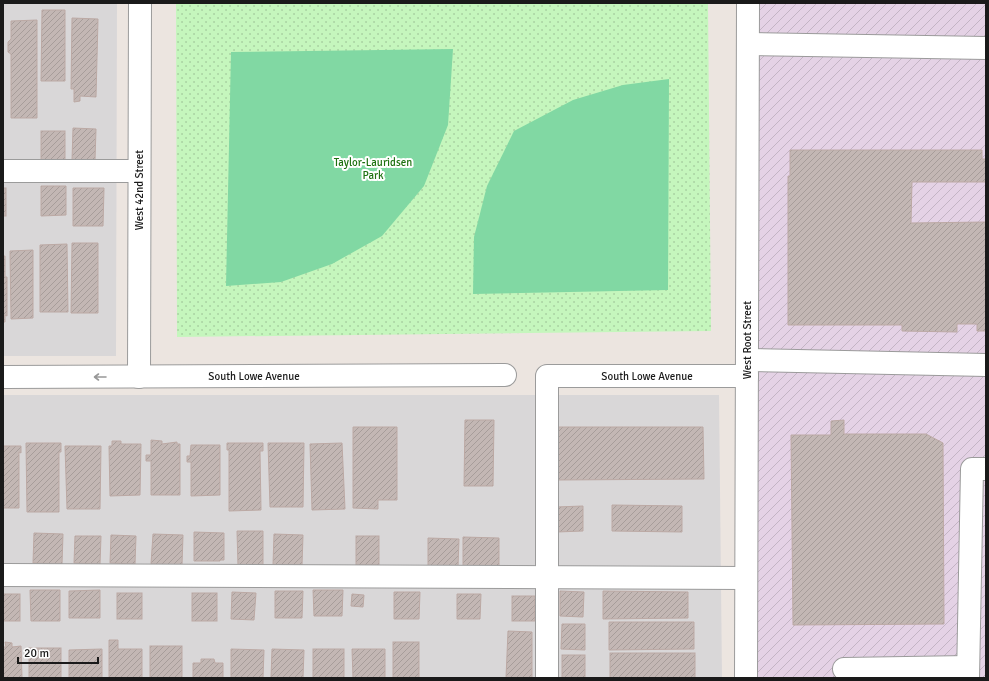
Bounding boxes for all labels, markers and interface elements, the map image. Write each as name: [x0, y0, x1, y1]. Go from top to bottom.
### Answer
street label: West 42nd Street: [133, 150, 146, 230]
park label: Taylor-Lauridsen Park: [334, 156, 412, 182]
street label: West Root Street: [741, 301, 754, 379]
street label: South Lowe Avenue: [208, 370, 300, 383]
street label: South Lowe Avenue: [601, 370, 693, 383]
one-way arrow: [94, 373, 107, 381]
scale bar: [18, 639, 98, 665]
text: 20 m: [24, 646, 49, 661]

